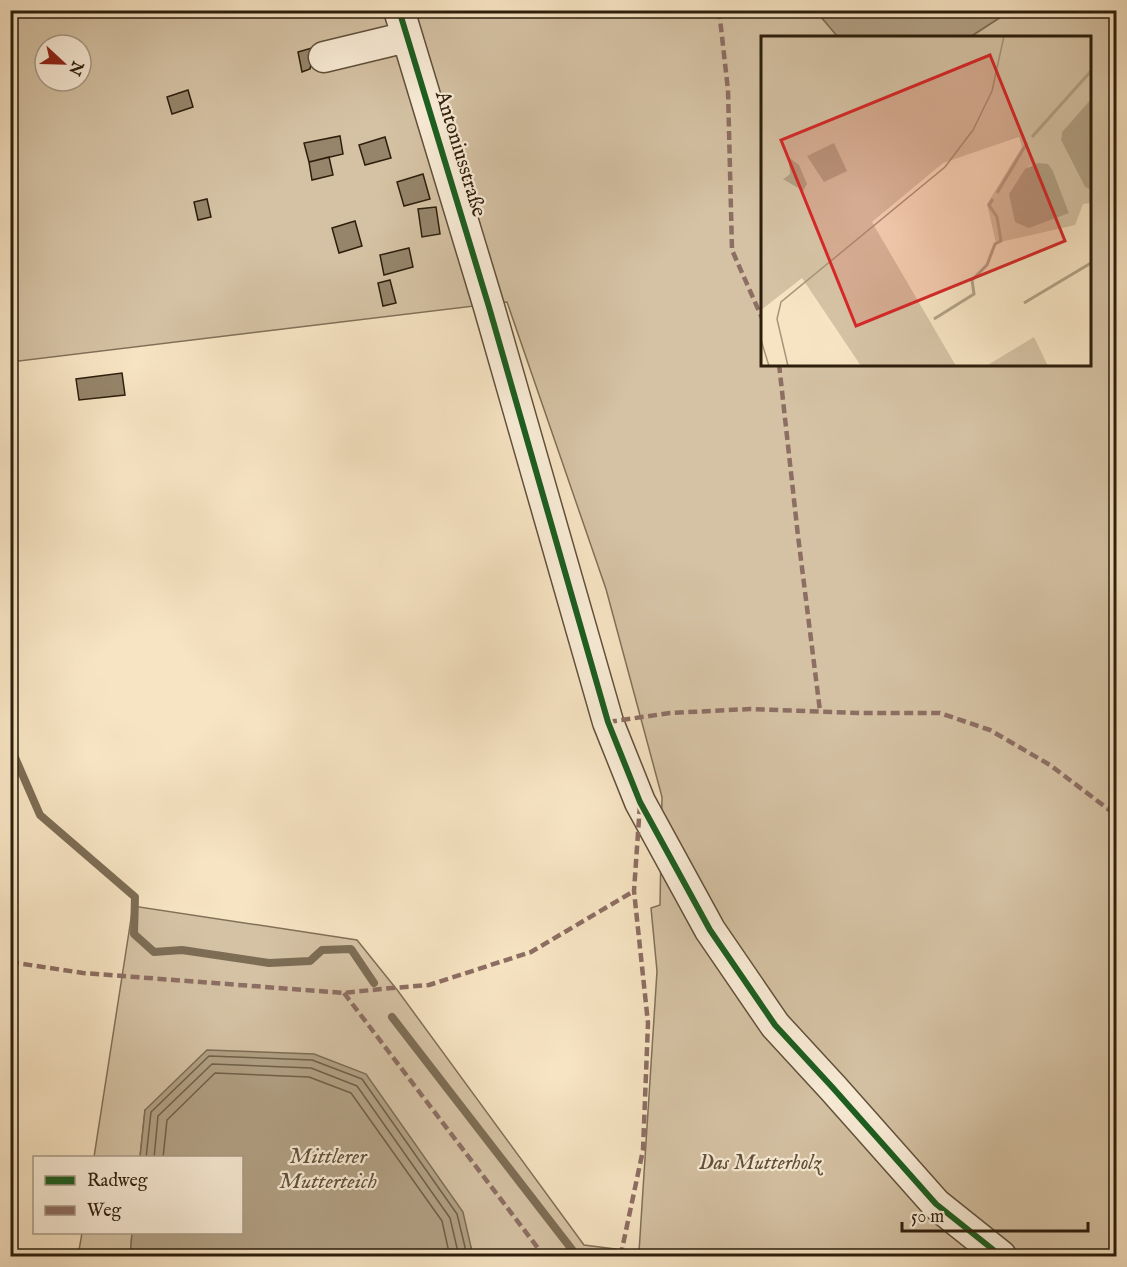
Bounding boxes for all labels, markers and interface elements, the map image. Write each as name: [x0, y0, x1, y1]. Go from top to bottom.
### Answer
north arrow: [33, 33, 93, 93]
inset map: [761, 36, 1091, 366]
text: N: [63, 57, 87, 78]
street label: Antoniusstraße: [428, 87, 492, 221]
water label: Mittlerer Mutterteich: [279, 1143, 377, 1196]
park label: Das Mutterholz: [699, 1150, 823, 1177]
legend: [33, 1156, 243, 1234]
text: Radweg: [87, 1170, 148, 1193]
scale bar: [902, 1195, 1088, 1233]
text: Weg: [87, 1200, 122, 1223]
text: 50 m: [911, 1206, 944, 1229]

